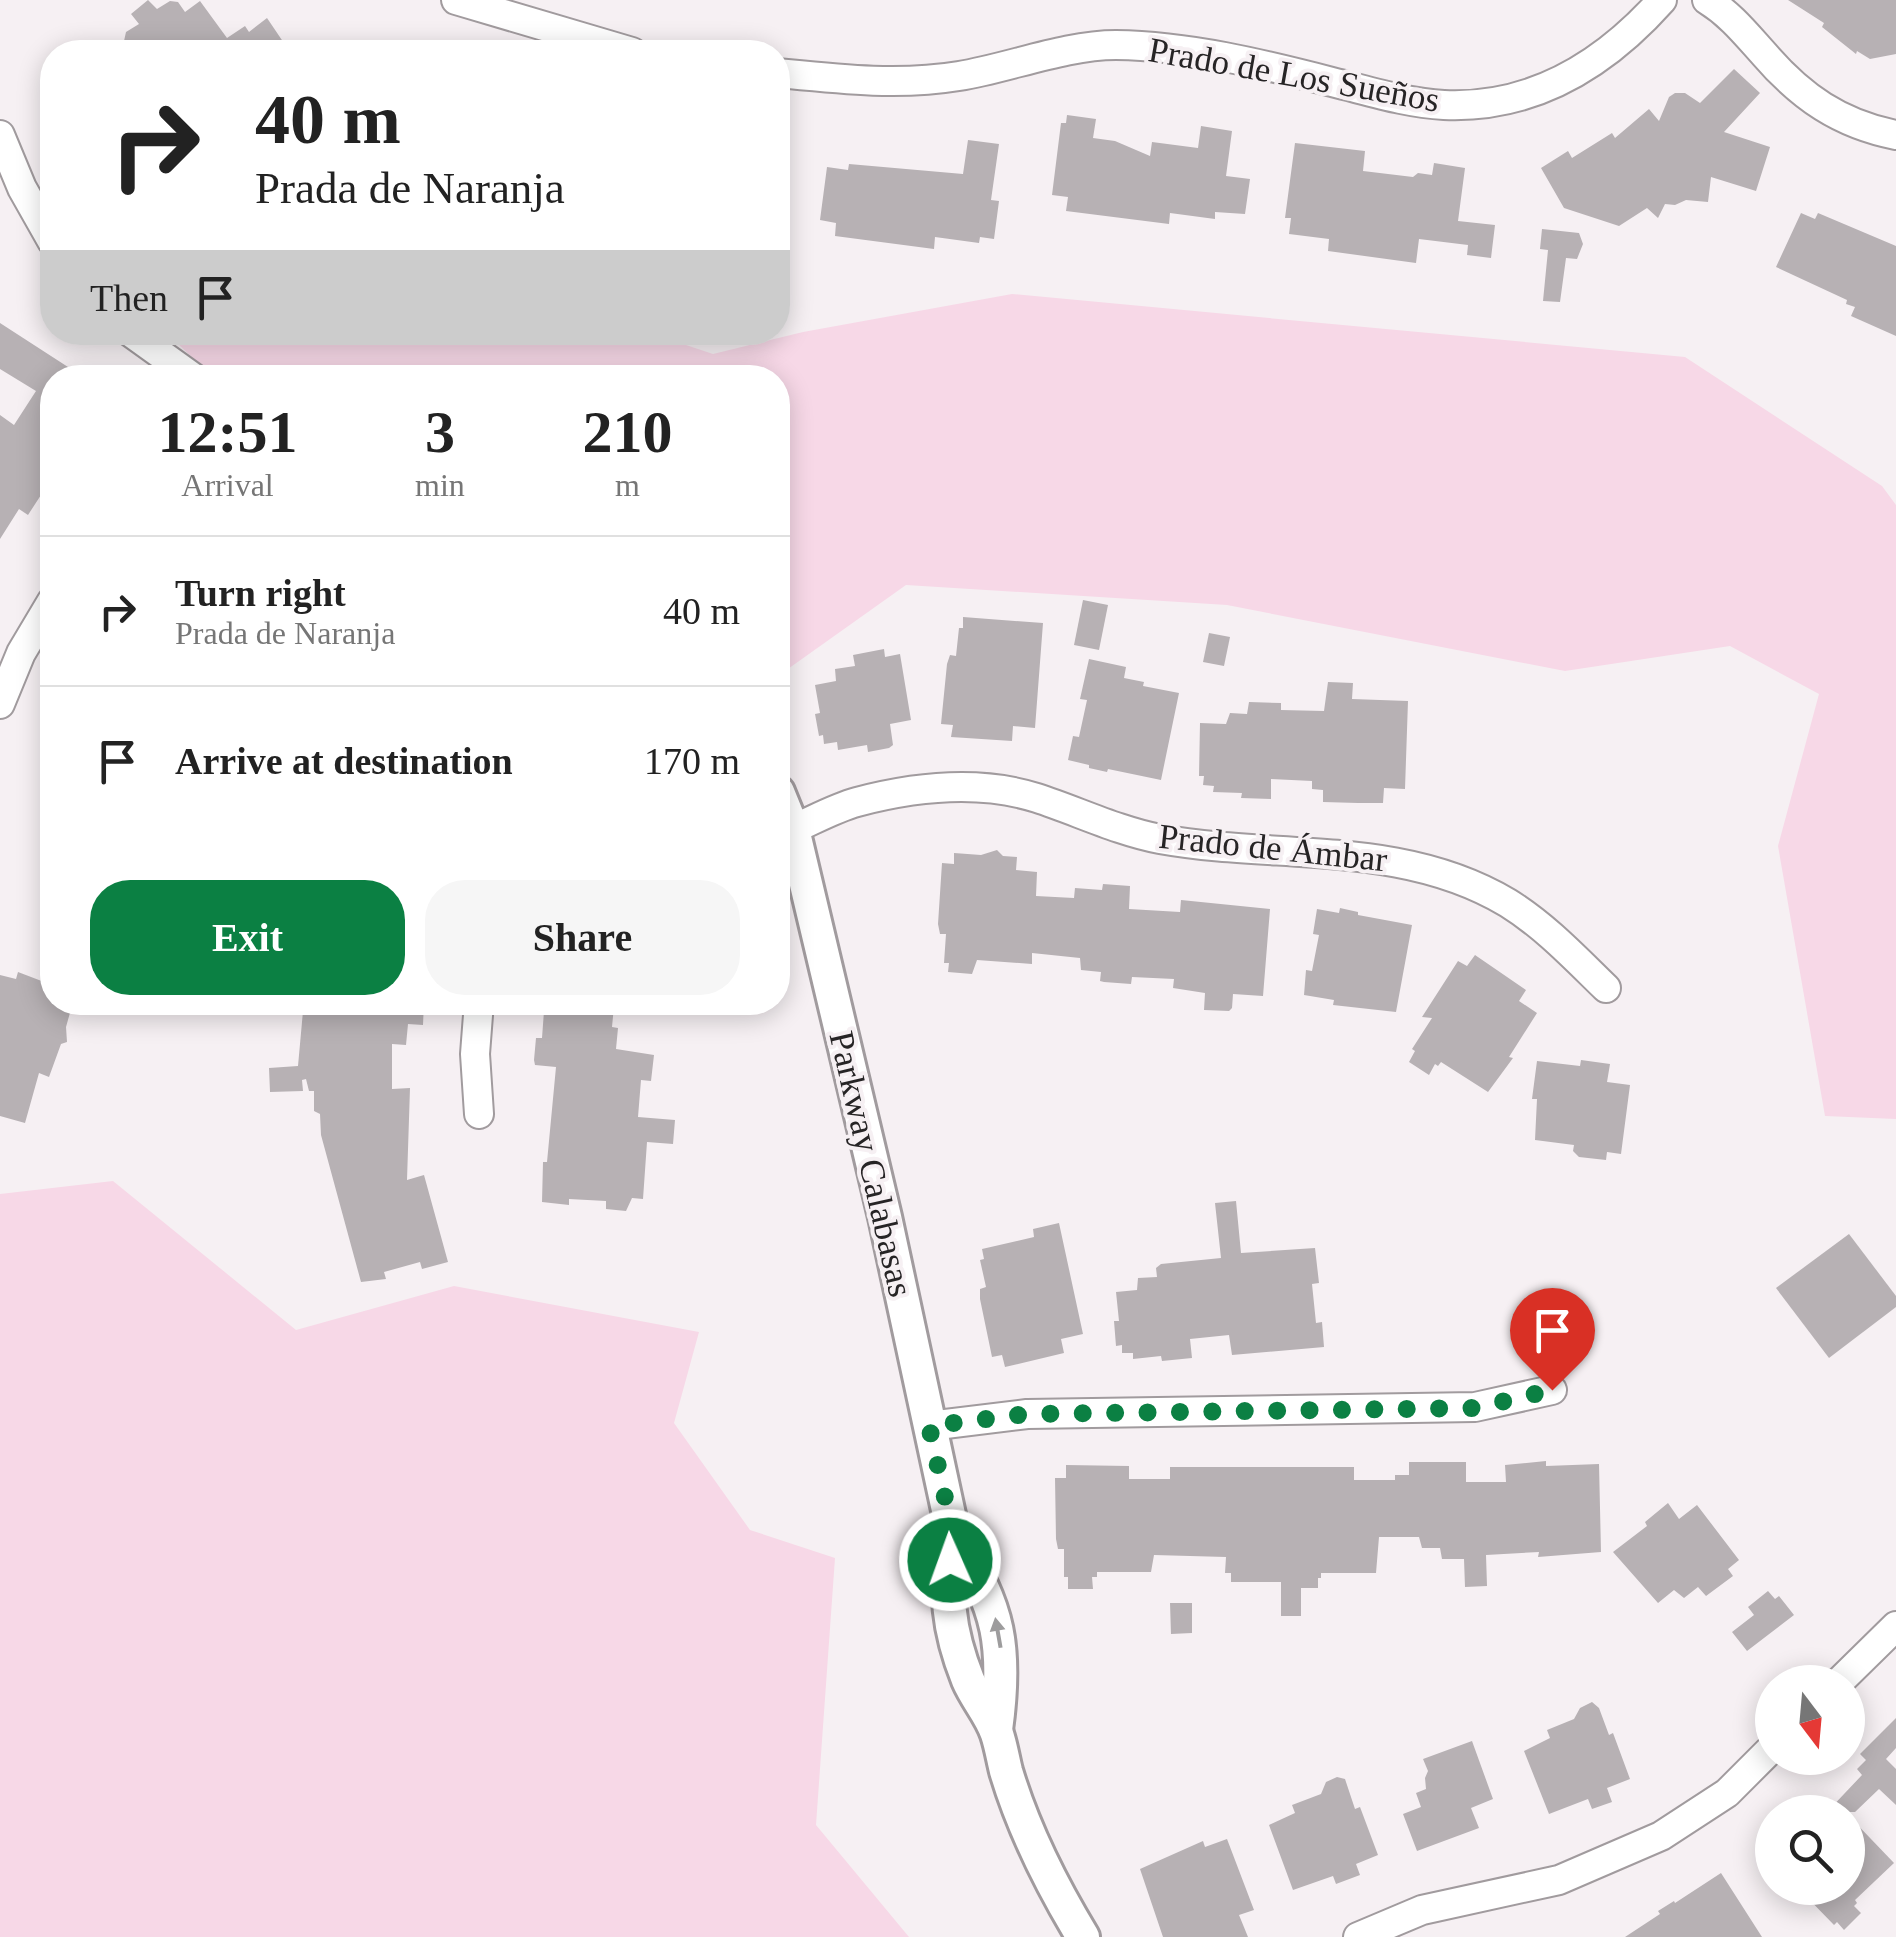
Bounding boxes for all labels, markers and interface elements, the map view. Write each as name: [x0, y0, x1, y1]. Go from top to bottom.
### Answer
street label: Prado de Los Sueños: [1146, 30, 1442, 120]
icon: right: [90, 80, 220, 210]
text: 40 m: [255, 81, 401, 158]
text: Prada de Naranja: [255, 163, 565, 213]
icon: arrive: [188, 270, 243, 325]
text: Then: [90, 277, 168, 319]
text: 12:51: [158, 399, 298, 465]
text: 3: [425, 399, 455, 465]
text: 210: [582, 399, 672, 465]
text: Arrival: [181, 467, 274, 503]
text: min: [415, 467, 465, 503]
text: m: [615, 467, 640, 503]
text: Turn right: [175, 572, 346, 614]
icon: right: [90, 584, 145, 639]
text: 40 m: [663, 590, 740, 632]
text: Prada de Naranja: [175, 615, 395, 651]
icon: arrive: [90, 734, 145, 789]
text: Arrive at destination: [175, 740, 513, 782]
text: 170 m: [644, 740, 740, 782]
street label: Prado de Ámbar: [1157, 817, 1389, 879]
button: Exit: [90, 880, 405, 995]
button: Share: [425, 880, 740, 995]
street label: Parkway Calabasas: [821, 1028, 921, 1300]
pin: [1510, 1288, 1595, 1391]
icon: arrive: [1525, 1303, 1580, 1358]
position arrow: [898, 1508, 1002, 1612]
one-way arrow: [990, 1617, 1005, 1648]
north arrow: [1755, 1665, 1865, 1775]
map controls: [1755, 1665, 1865, 1905]
button: search: [1755, 1795, 1865, 1905]

